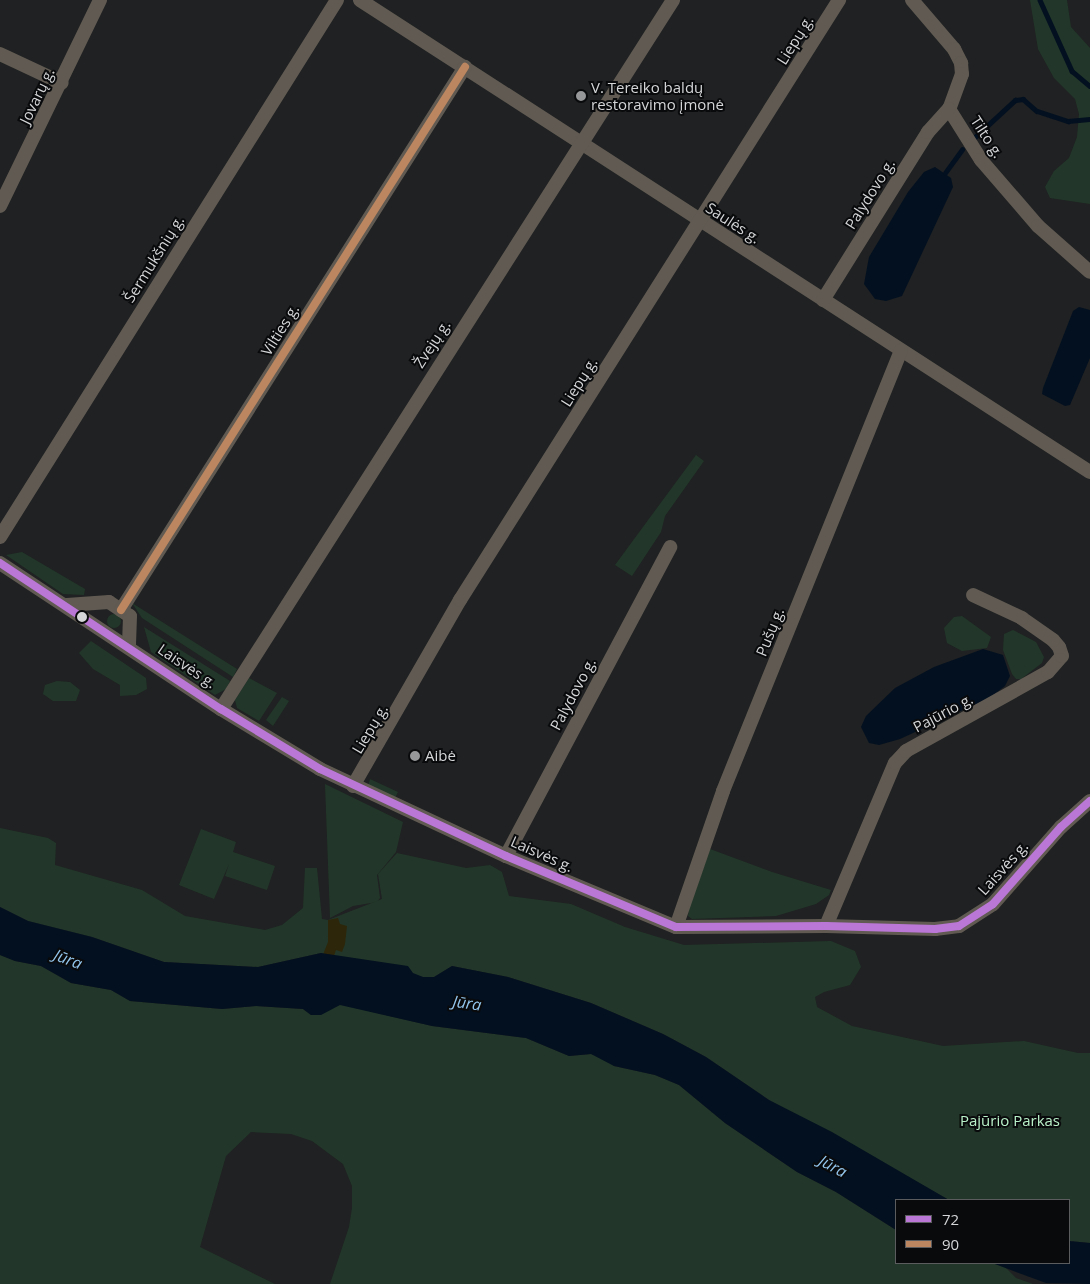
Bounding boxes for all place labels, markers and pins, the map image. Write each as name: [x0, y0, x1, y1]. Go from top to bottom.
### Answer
place label: V. Tereiko baldų restoravimo įmonė: [591, 78, 724, 113]
marker: V. Tereiko baldų restoravimo įmonė: [575, 90, 587, 102]
unlabelled marker: [77, 612, 87, 622]
place label: Aibė: [425, 747, 456, 765]
marker: Aibė: [409, 750, 421, 762]

